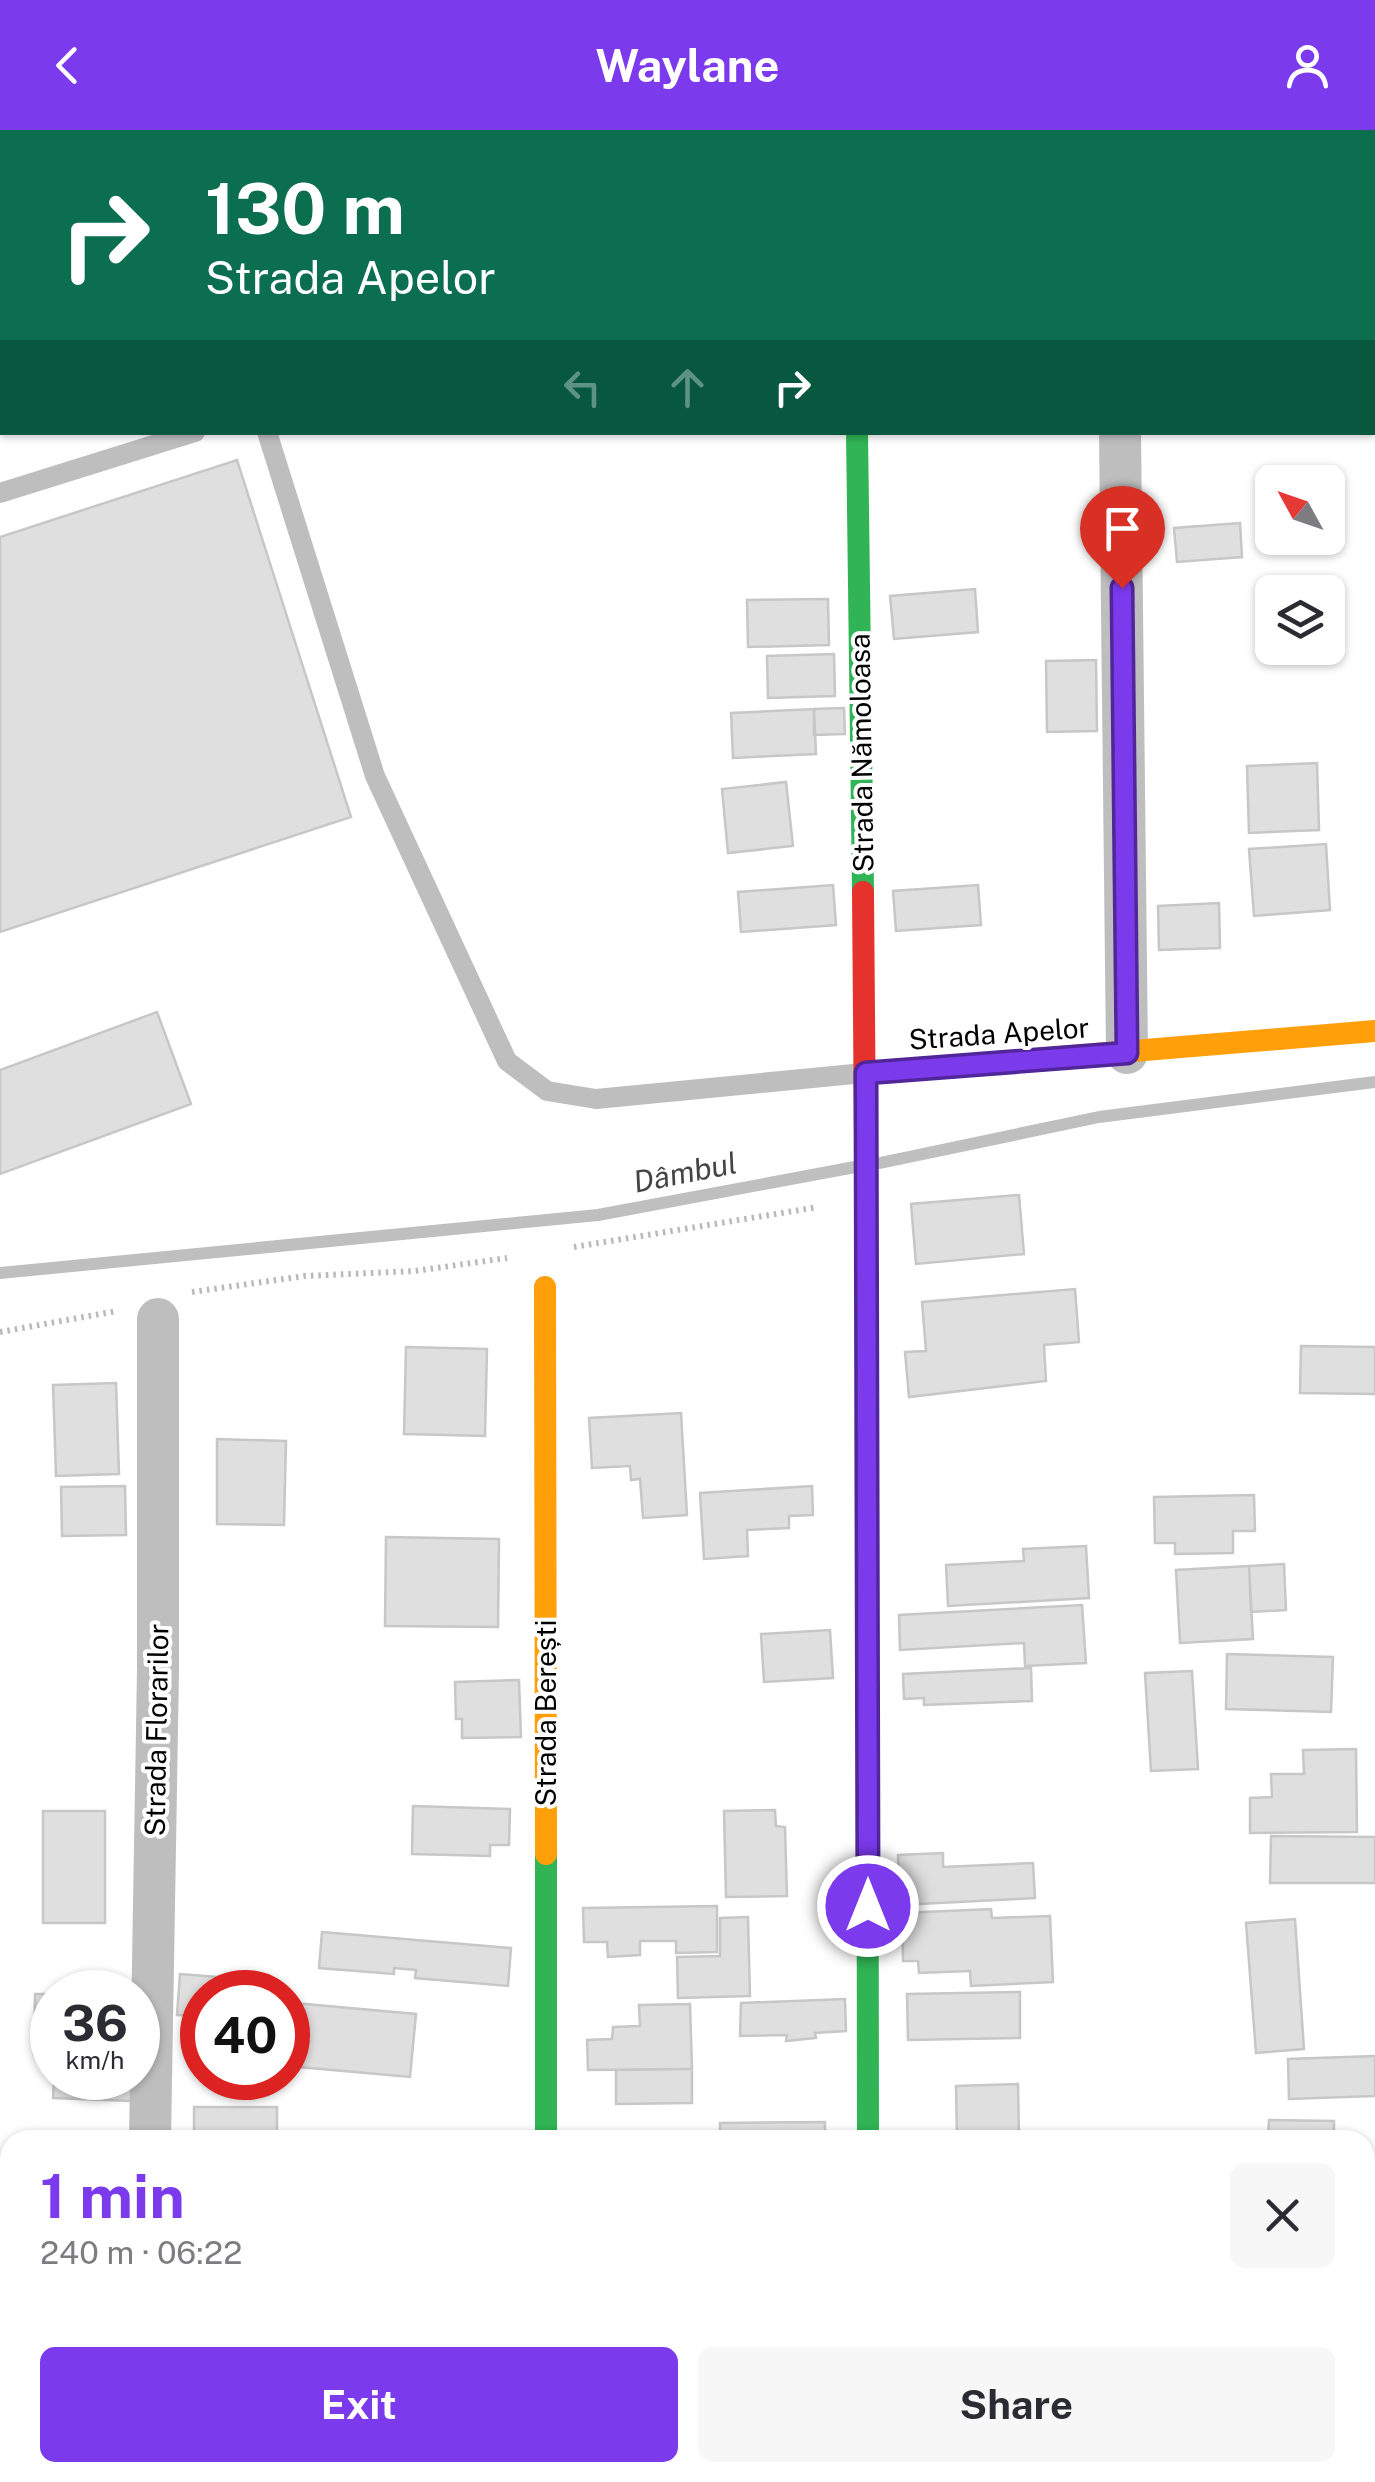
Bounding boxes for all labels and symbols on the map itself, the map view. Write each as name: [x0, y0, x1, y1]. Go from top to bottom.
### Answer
north arrow: [1255, 465, 1345, 555]
pin: [1080, 486, 1165, 589]
street label: Strada Nămoloasa: [842, 633, 880, 873]
street label: Strada Apelor: [908, 1010, 1090, 1056]
water label: Dâmbul: [630, 1144, 740, 1200]
street label: Strada Berești: [529, 1620, 562, 1806]
street label: Strada Florarilor: [138, 1623, 174, 1837]
position arrow: [816, 1854, 920, 1958]
speed limit sign: 40: [180, 1970, 310, 2100]

